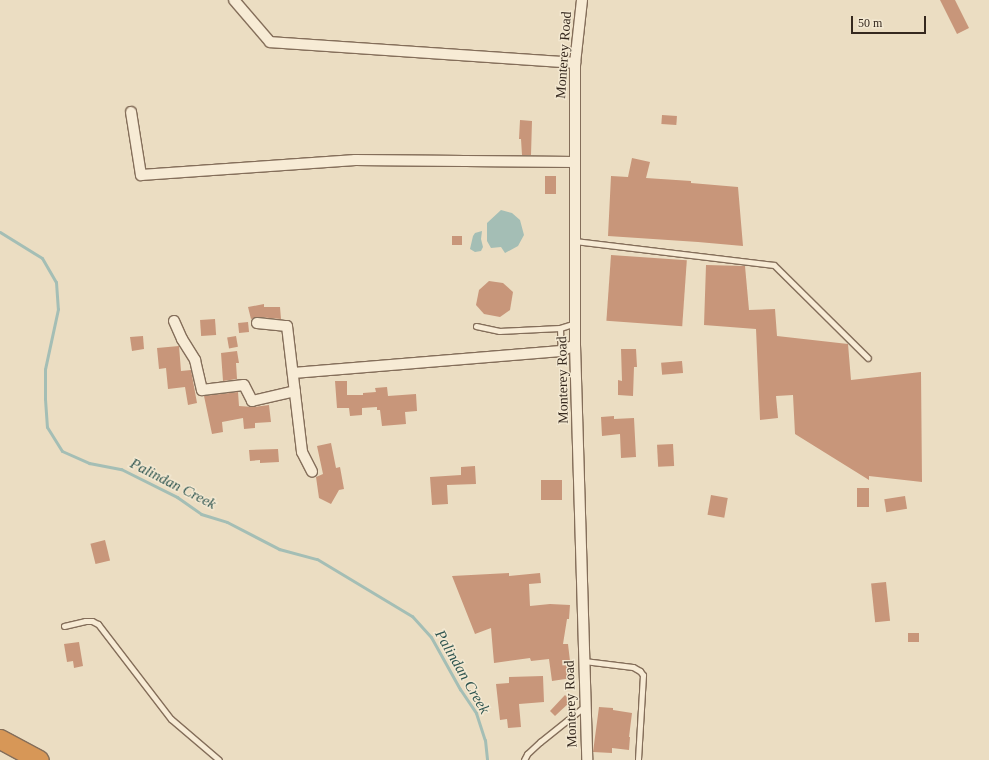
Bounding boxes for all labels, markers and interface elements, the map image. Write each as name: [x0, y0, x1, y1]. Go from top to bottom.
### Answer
scale bar: [853, 8, 928, 34]
street label: Monterey Road: [553, 11, 575, 99]
text: 50 m: [858, 16, 882, 30]
street label: Monterey Road: [554, 336, 572, 424]
water label: Palindan Creek: [127, 455, 219, 513]
water label: Palindan Creek: [431, 627, 493, 717]
street label: Monterey Road: [561, 660, 581, 748]

